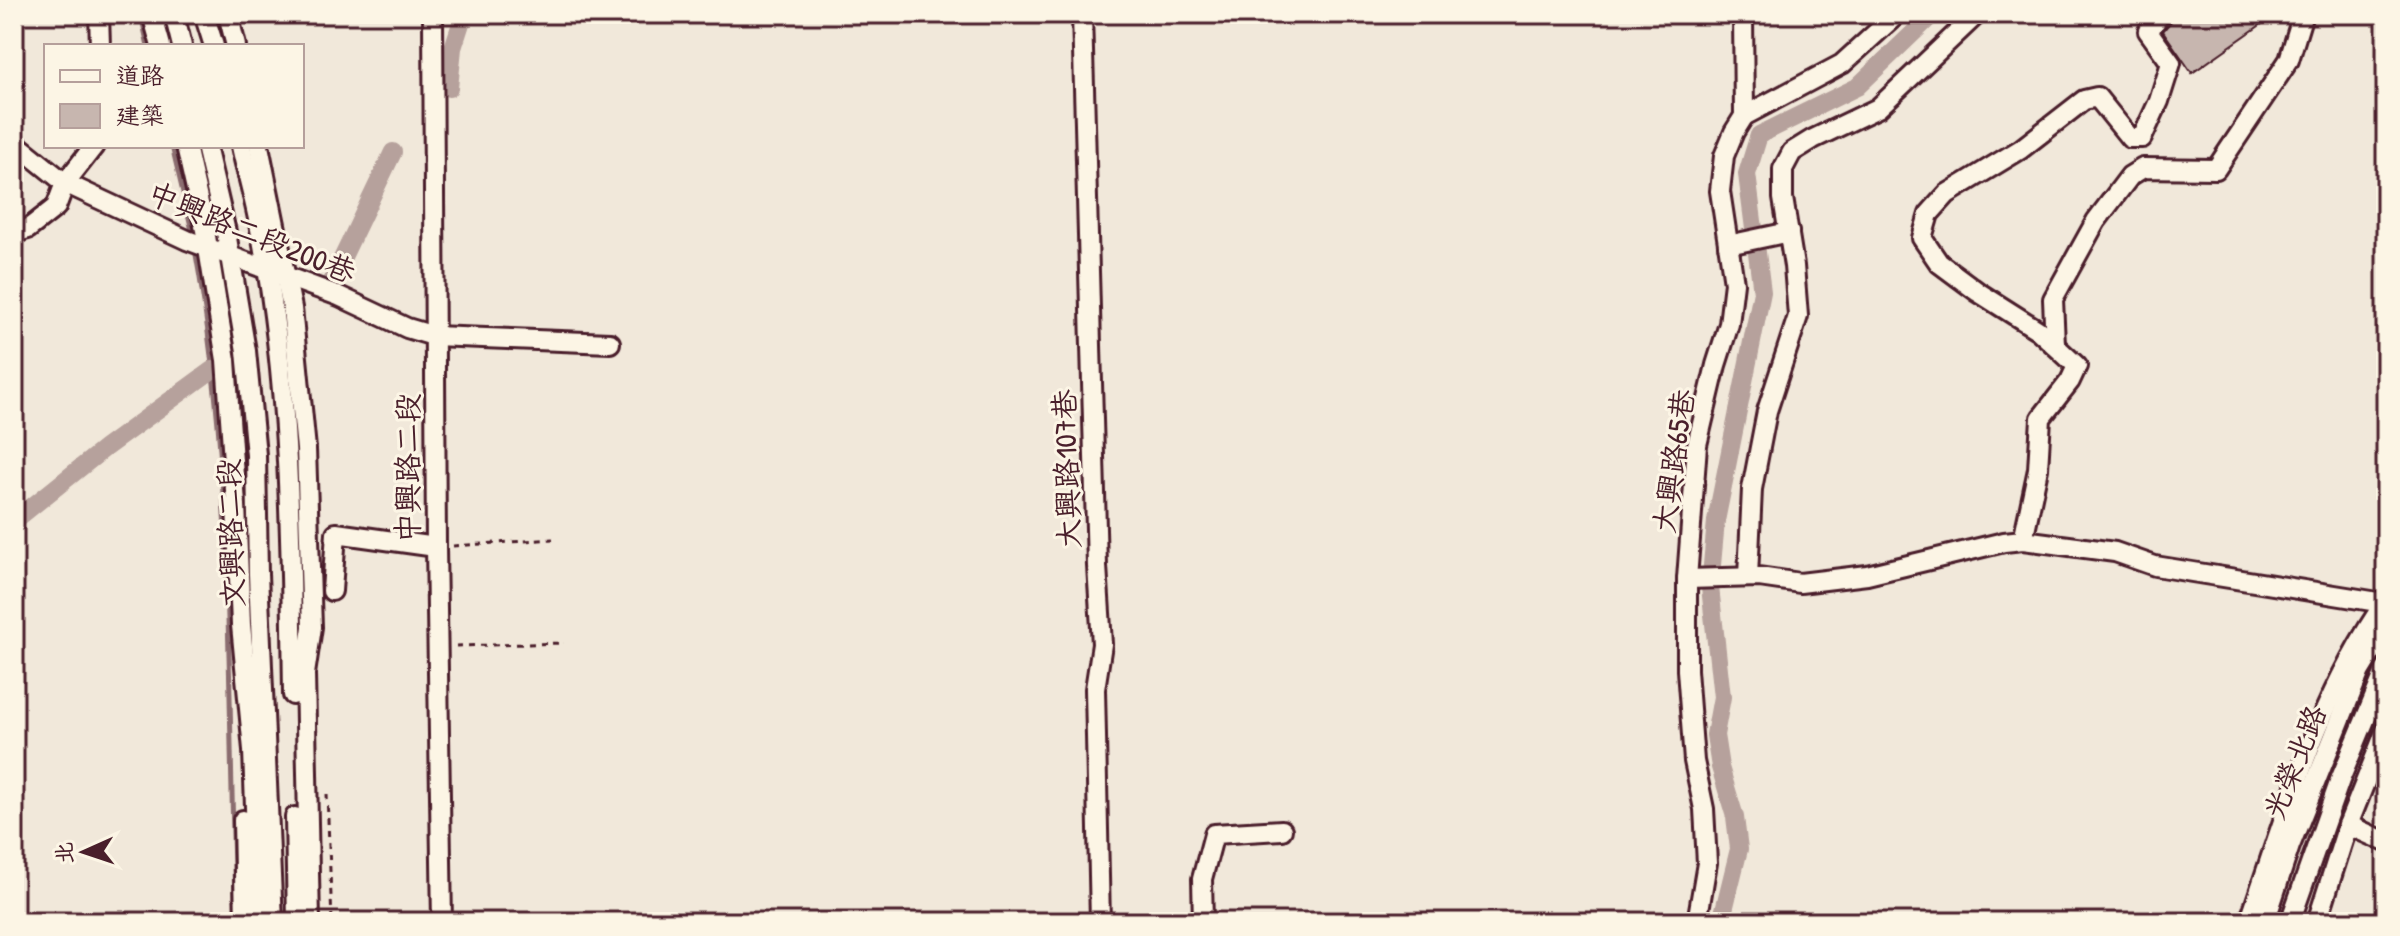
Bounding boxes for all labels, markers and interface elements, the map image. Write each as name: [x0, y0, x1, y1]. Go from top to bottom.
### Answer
legend: [44, 44, 304, 148]
text: 道路: [116, 59, 164, 91]
text: 建築: [116, 99, 164, 131]
street label: 中興路二段200巷: [142, 172, 362, 292]
street label: 大興路65巷: [1643, 387, 1703, 535]
street label: 大興路107巷: [1043, 389, 1089, 549]
street label: 中興路二段: [387, 393, 427, 543]
street label: 文興路二段: [207, 457, 253, 609]
street label: 光榮北路: [2253, 699, 2335, 825]
north arrow: [44, 812, 124, 892]
text: 北: [48, 841, 80, 865]

